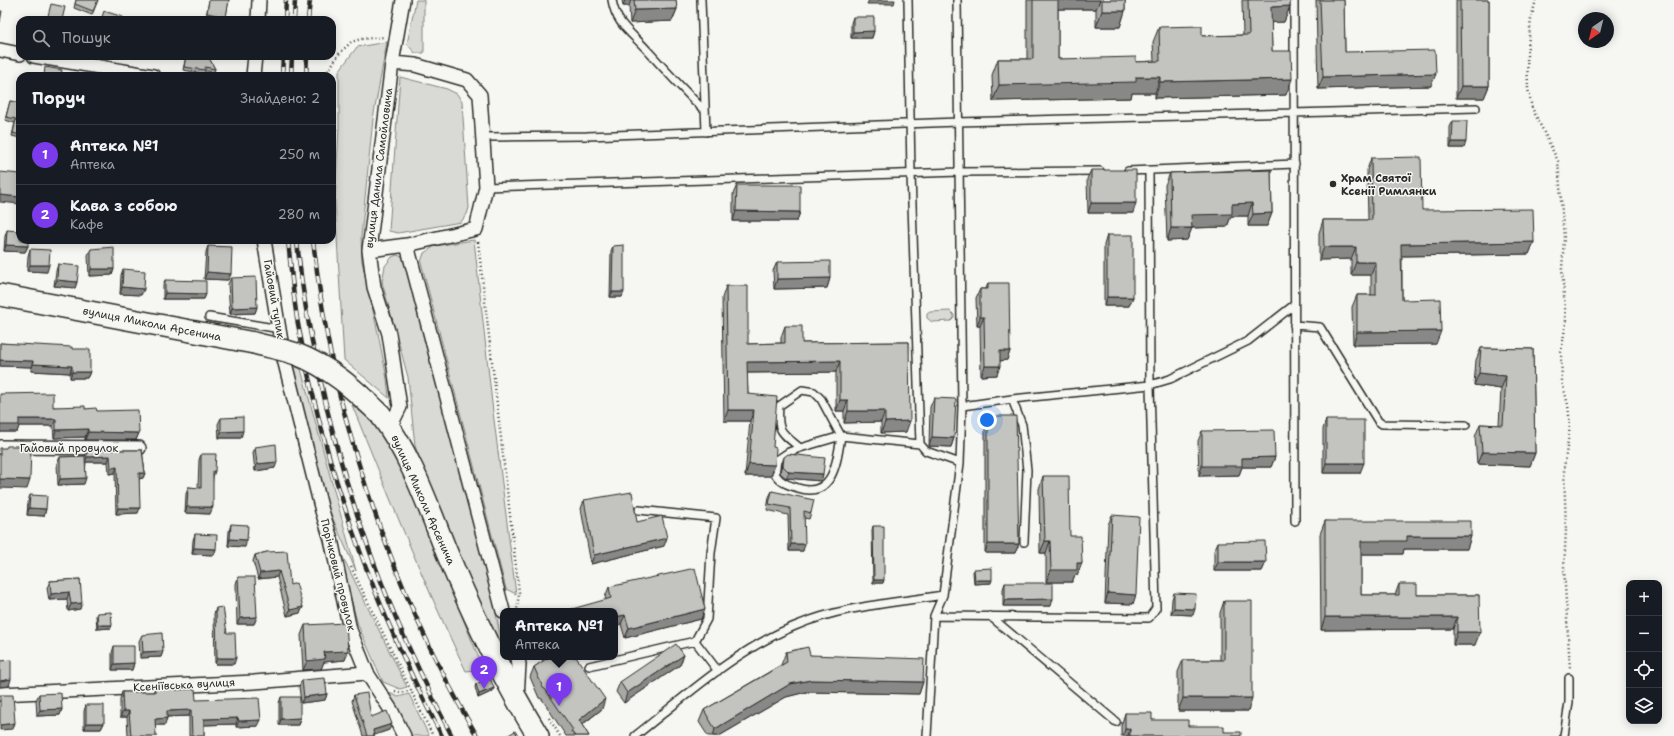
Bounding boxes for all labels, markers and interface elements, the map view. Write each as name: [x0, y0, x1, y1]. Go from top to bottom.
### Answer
north arrow: [1578, 12, 1614, 48]
search box: [16, 16, 336, 60]
icon: search: [30, 27, 52, 49]
text: Пошук: [62, 28, 111, 48]
text: Поруч: [32, 87, 85, 109]
street label: вулиця Данила Самойловича: [362, 87, 396, 249]
text: Знайдено: 2: [240, 90, 320, 107]
text: Аптека №1: [70, 136, 159, 156]
text: 1: [42, 146, 48, 163]
text: 250 m: [279, 146, 320, 163]
text: Аптека: [70, 156, 115, 173]
place label: Храм Святої Ксенії Римлянки: [1341, 171, 1437, 199]
marker: Храм Святої Ксенії Римлянки: [1328, 179, 1338, 189]
text: Кава з собою: [70, 196, 178, 216]
text: 2: [40, 206, 50, 223]
text: 280 m: [278, 206, 320, 223]
text: Кафе: [70, 216, 104, 233]
street label: Гайовий тупик: [260, 258, 288, 340]
street label: вулиця Миколи Арсенича: [81, 303, 223, 345]
your location: [977, 410, 997, 430]
street label: вулиця Миколи Арсенича: [387, 433, 459, 568]
street label: Гайовий провулок: [20, 441, 118, 456]
street label: Порічковий провулок: [317, 517, 359, 633]
map controls: [1626, 580, 1662, 724]
button: +: [1626, 580, 1662, 616]
popup: [500, 608, 618, 660]
text: Аптека №1: [515, 616, 603, 636]
button: −: [1626, 616, 1662, 652]
text: Аптека: [515, 636, 560, 653]
button: locate: [1626, 652, 1662, 688]
pin: 2: [471, 656, 497, 689]
pin: 1: [546, 673, 572, 706]
street label: Ксеніївська вулиця: [133, 675, 235, 695]
button: layers: [1626, 688, 1662, 724]

